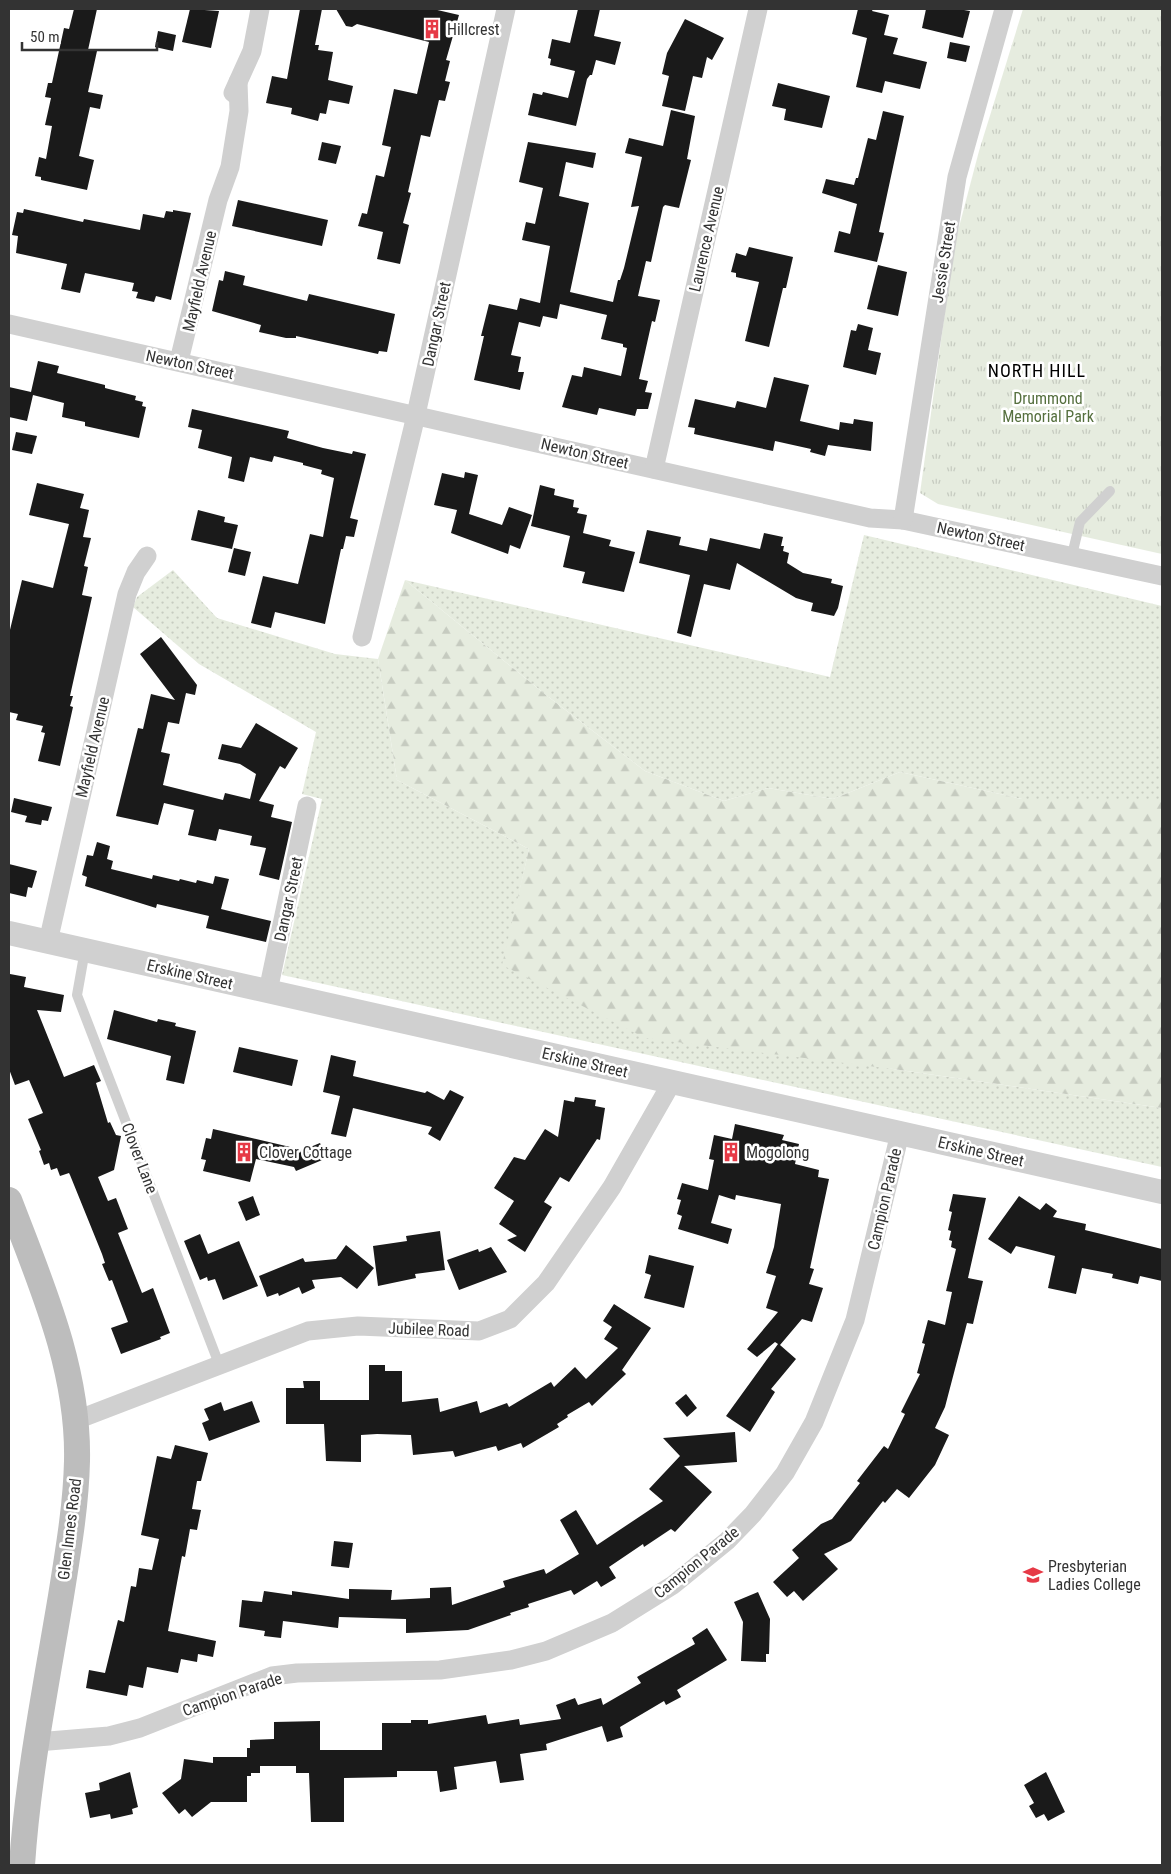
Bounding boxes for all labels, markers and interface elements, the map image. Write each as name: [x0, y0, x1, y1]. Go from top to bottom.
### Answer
building icon: Hillcrest: [421, 18, 443, 40]
scale bar: [22, 20, 158, 52]
place label: Hillcrest: [447, 20, 500, 39]
text: 50 m: [30, 28, 60, 46]
street label: Laurence Avenue: [685, 185, 728, 294]
street label: Jessie Street: [928, 220, 959, 304]
street label: Mayfield Avenue: [179, 229, 220, 333]
street label: Dangar Street: [418, 280, 455, 368]
street label: Newton Street: [144, 346, 236, 383]
district label: NORTH HILL: [988, 360, 1086, 381]
park label: Drummond Memorial Park: [1002, 389, 1095, 426]
street label: Newton Street: [539, 434, 631, 473]
street label: Newton Street: [935, 518, 1027, 555]
street label: Mayfield Avenue: [72, 695, 113, 799]
street label: Dangar Street: [270, 855, 307, 943]
street label: Erskine Street: [145, 955, 235, 994]
street label: Erskine Street: [540, 1043, 630, 1082]
street label: Clover Lane: [117, 1120, 162, 1196]
street label: Erskine Street: [936, 1132, 1026, 1171]
building icon: Clover Cottage: [233, 1141, 255, 1163]
building icon: Mogolong: [720, 1141, 742, 1163]
place label: Clover Cottage: [259, 1143, 352, 1162]
place label: Mogolong: [746, 1143, 809, 1162]
street label: Campion Parade: [864, 1146, 905, 1252]
street label: Jubilee Road: [388, 1319, 470, 1340]
street label: Glen Innes Road: [54, 1477, 85, 1581]
street label: Campion Parade: [650, 1522, 743, 1602]
place label: Presbyterian Ladies College: [1048, 1557, 1141, 1594]
school or university icon: Presbyterian Ladies College: [1022, 1564, 1044, 1586]
street label: Campion Parade: [180, 1669, 284, 1720]

